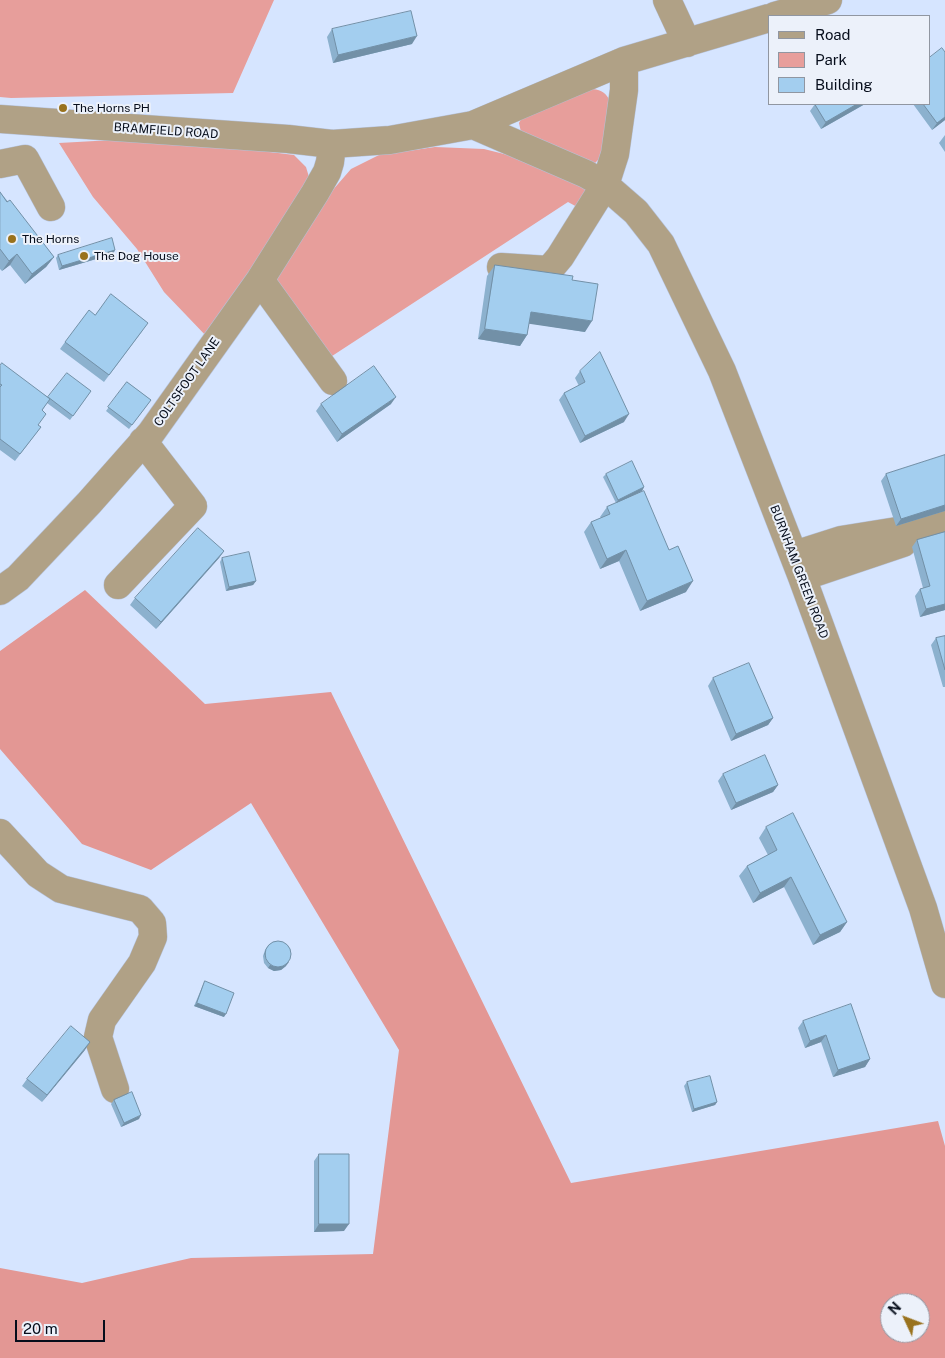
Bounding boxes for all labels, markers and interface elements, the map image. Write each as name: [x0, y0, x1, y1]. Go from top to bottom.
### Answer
legend: [768, 15, 930, 105]
text: Road: [815, 26, 851, 43]
text: Park: [815, 51, 847, 68]
text: Building: [815, 76, 873, 93]
place label: The Horns PH: [73, 101, 150, 115]
marker: The Horns PH: [57, 102, 69, 114]
street label: BRAMFIELD ROAD: [113, 120, 219, 142]
place label: The Horns: [22, 232, 79, 246]
marker: The Horns: [6, 233, 18, 245]
place label: The Dog House: [94, 249, 179, 263]
marker: The Dog House: [78, 250, 90, 262]
street label: COLTSFOOT LANE: [151, 335, 223, 429]
street label: BURNHAM GREEN ROAD: [767, 503, 831, 641]
north arrow: [880, 1293, 930, 1343]
text: N: [885, 1299, 904, 1318]
scale bar: [18, 1310, 108, 1342]
text: 20 m: [23, 1320, 58, 1337]

